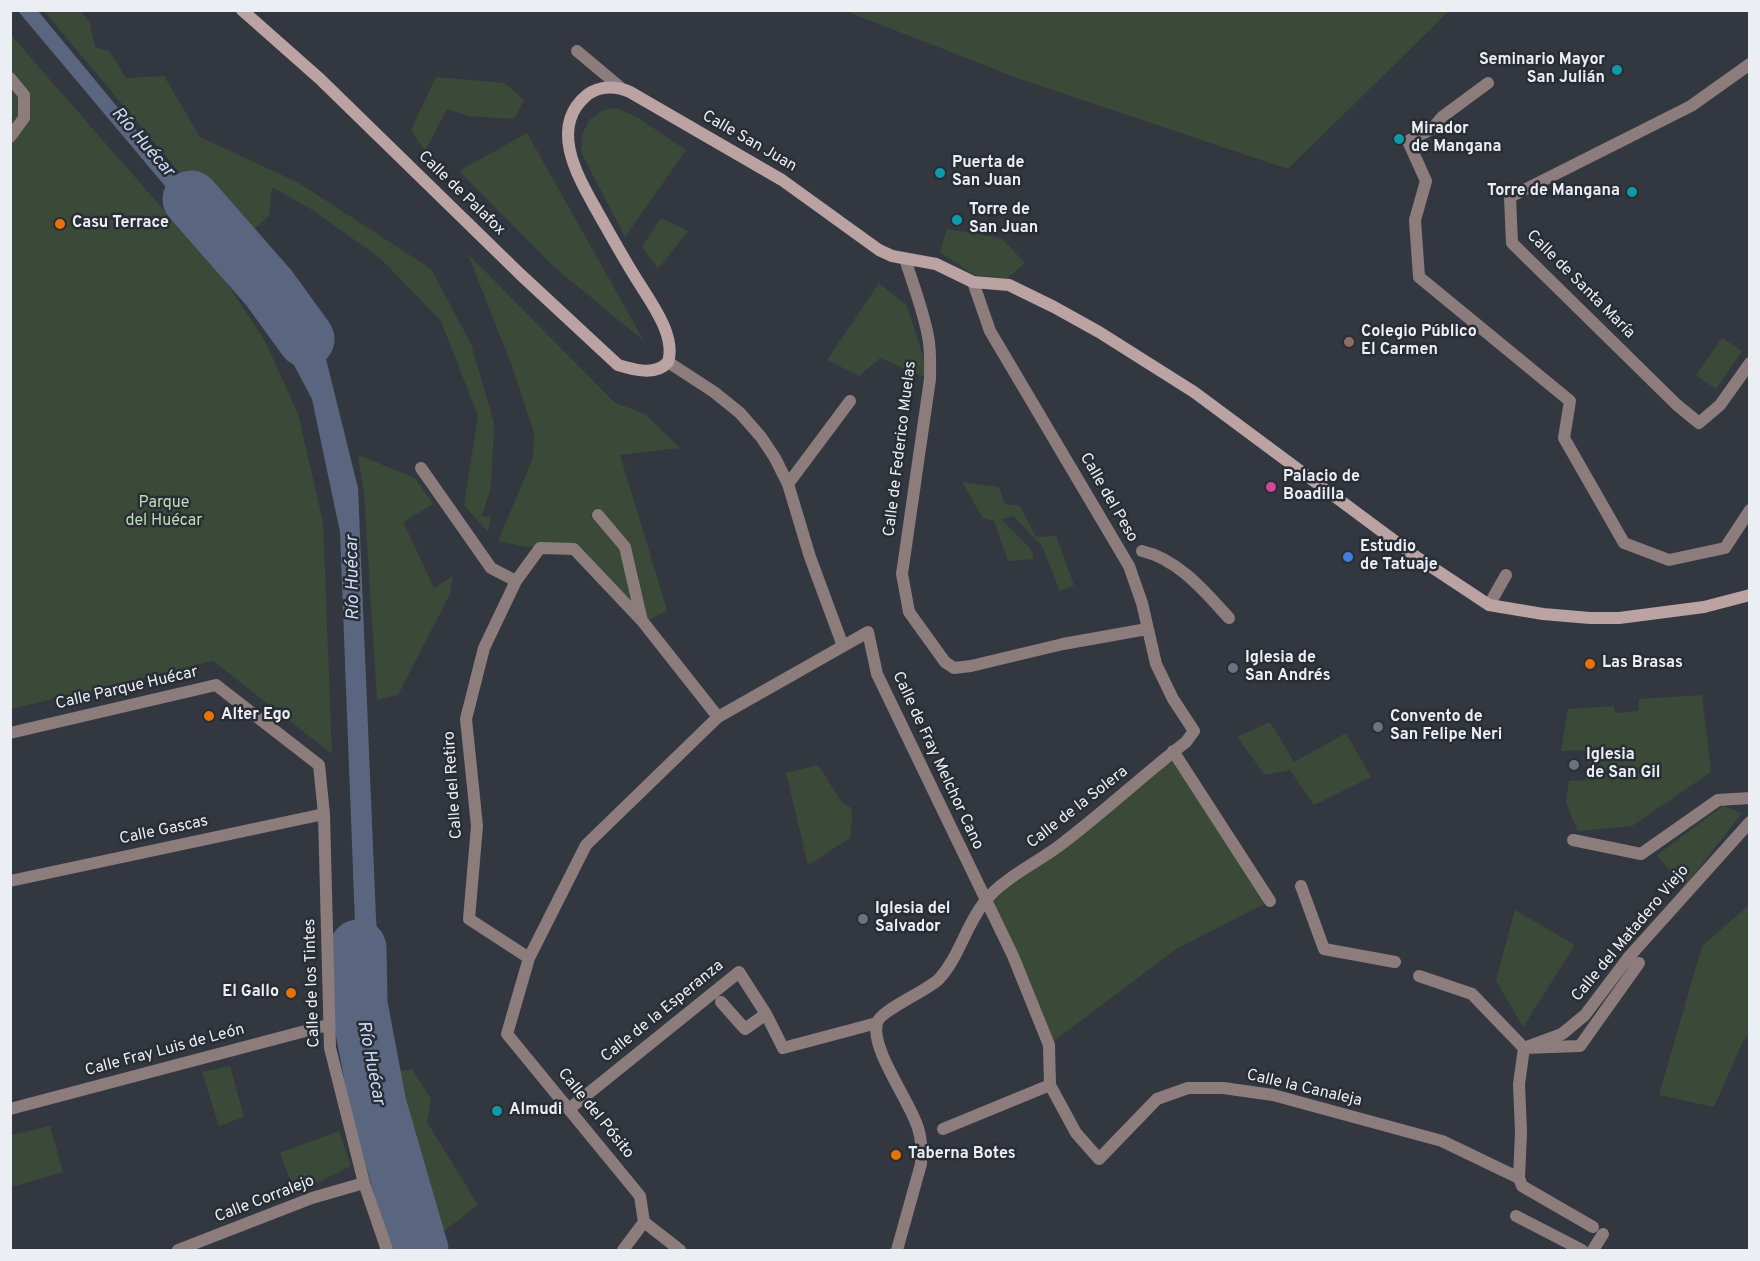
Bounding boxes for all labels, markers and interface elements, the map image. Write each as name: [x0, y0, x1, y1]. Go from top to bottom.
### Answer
place label: Seminario Mayor San Julián: [1479, 51, 1605, 89]
marker: Seminario Mayor San Julián: [1610, 63, 1624, 77]
water label: Río Huécar: [106, 104, 178, 182]
street label: Calle San Juan: [698, 107, 800, 177]
place label: Mirador de Mangana: [1411, 120, 1501, 158]
marker: Mirador de Mangana: [1392, 132, 1406, 146]
street label: Calle de Palafox: [414, 148, 508, 240]
place label: Puerta de San Juan: [952, 154, 1025, 192]
marker: Puerta de San Juan: [933, 166, 947, 180]
place label: Torre de Mangana: [1487, 182, 1620, 202]
marker: Torre de Mangana: [1625, 185, 1639, 199]
place label: Torre de San Juan: [969, 201, 1038, 239]
marker: Torre de San Juan: [950, 213, 964, 227]
place label: Casu Terrace: [72, 214, 169, 234]
marker: Casu Terrace: [53, 217, 67, 231]
street label: Calle de Santa María: [1522, 227, 1638, 343]
place label: Colegio Público El Carmen: [1361, 323, 1477, 361]
marker: Colegio Público El Carmen: [1342, 335, 1356, 349]
street label: Calle de Federico Muelas: [881, 360, 921, 538]
street label: Calle del Peso: [1075, 450, 1141, 546]
place label: Palacio de Boadilla: [1283, 468, 1360, 506]
marker: Palacio de Boadilla: [1264, 480, 1278, 494]
park label: Parque del Huécar: [126, 494, 202, 532]
water label: Río Huécar: [342, 535, 366, 621]
place label: Estudio de Tatuaje: [1360, 538, 1438, 576]
marker: Estudio de Tatuaje: [1341, 550, 1355, 564]
place label: Iglesia de San Andrés: [1245, 649, 1331, 687]
place label: Las Brasas: [1602, 654, 1683, 674]
marker: Las Brasas: [1583, 657, 1597, 671]
marker: Iglesia de San Andrés: [1226, 661, 1240, 675]
street label: Calle Parque Huécar: [54, 663, 200, 715]
street label: Calle de Fray Melchor Cano: [887, 669, 987, 853]
place label: Alter Ego: [221, 706, 291, 726]
place label: Convento de San Felipe Neri: [1390, 708, 1502, 746]
marker: Alter Ego: [202, 709, 216, 723]
marker: Convento de San Felipe Neri: [1371, 720, 1385, 734]
street label: Calle del Retiro: [441, 730, 467, 840]
place label: Iglesia de San Gil: [1586, 746, 1661, 784]
marker: Iglesia de San Gil: [1567, 758, 1581, 772]
street label: Calle de la Solera: [1024, 763, 1132, 853]
street label: Calle Gascas: [118, 812, 210, 850]
street label: Calle del Matadero Viejo: [1568, 862, 1694, 1006]
place label: Iglesia del Salvador: [875, 900, 951, 938]
marker: Iglesia del Salvador: [856, 912, 870, 926]
street label: Calle de los Tintes: [301, 918, 325, 1048]
street label: Calle de la Esperanza: [598, 957, 728, 1067]
place label: El Gallo: [222, 983, 279, 1003]
marker: El Gallo: [284, 986, 298, 1000]
water label: Río Huécar: [351, 1019, 389, 1107]
street label: Calle Fray Luis de León: [83, 1020, 247, 1082]
street label: Calle del Pósito: [553, 1065, 637, 1163]
street label: Calle la Canaleja: [1245, 1066, 1363, 1112]
place label: Almudi: [509, 1101, 562, 1121]
marker: Almudi: [490, 1104, 504, 1118]
place label: Taberna Botes: [908, 1145, 1016, 1165]
marker: Taberna Botes: [889, 1148, 903, 1162]
street label: Calle Corralejo: [213, 1172, 317, 1228]

